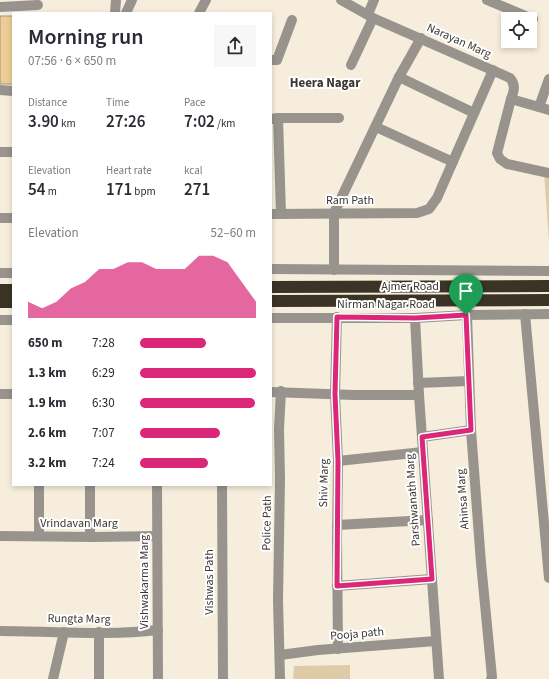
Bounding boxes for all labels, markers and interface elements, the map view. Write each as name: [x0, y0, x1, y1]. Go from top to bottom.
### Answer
map controls: [501, 12, 537, 48]
button: locate: [501, 12, 537, 48]
street label: Narayan Marg: [424, 19, 494, 63]
text: Morning run: [28, 21, 144, 53]
button: share: [214, 25, 256, 67]
text: 07:56 · 6 × 650 m: [28, 52, 116, 70]
district label: Heera Nagar: [290, 74, 361, 92]
text: Distance: [28, 95, 67, 110]
text: Time: [106, 95, 129, 110]
text: Pace: [184, 95, 206, 110]
text: 3.90: [28, 110, 59, 134]
text: 27:26: [106, 110, 146, 134]
text: 7:02: [184, 110, 215, 134]
text: km: [59, 116, 76, 131]
text: /km: [215, 116, 235, 131]
text: Elevation: [28, 163, 71, 178]
text: Heart rate: [106, 163, 152, 178]
text: kcal: [184, 163, 203, 178]
text: 54: [28, 178, 45, 202]
text: 171: [106, 178, 132, 202]
text: 271: [184, 178, 210, 202]
text: m: [45, 184, 57, 199]
text: bpm: [132, 184, 156, 199]
street label: Ram Path: [326, 192, 374, 209]
text: Elevation: [28, 224, 79, 242]
text: 52–60 m: [211, 224, 256, 242]
pin: [449, 274, 483, 315]
street label: Ajmer Road: [381, 278, 439, 295]
icon: arrive: [455, 280, 477, 302]
street label: Nirman Nagar Road: [337, 296, 435, 313]
text: 650 m: [28, 334, 62, 352]
text: 7:28: [92, 334, 115, 352]
text: 1.3 km: [28, 364, 67, 382]
text: 6:29: [92, 364, 115, 382]
text: 1.9 km: [28, 394, 67, 412]
text: 6:30: [92, 394, 115, 412]
text: 2.6 km: [28, 424, 67, 442]
text: 7:07: [92, 424, 115, 442]
street label: Parshwanath Marg: [401, 453, 425, 547]
text: 3.2 km: [28, 454, 67, 472]
text: 7:24: [92, 454, 115, 472]
street label: Shiv Marg: [315, 458, 333, 508]
street label: Ahinsa Marg: [452, 468, 474, 530]
street label: Police Path: [258, 495, 276, 551]
street label: Vrindavan Marg: [40, 515, 118, 532]
street label: Vishwakarma Marg: [136, 535, 153, 629]
street label: Vishwas Path: [201, 549, 218, 615]
street label: Rungta Marg: [47, 610, 111, 628]
street label: Pooja path: [329, 623, 385, 645]

